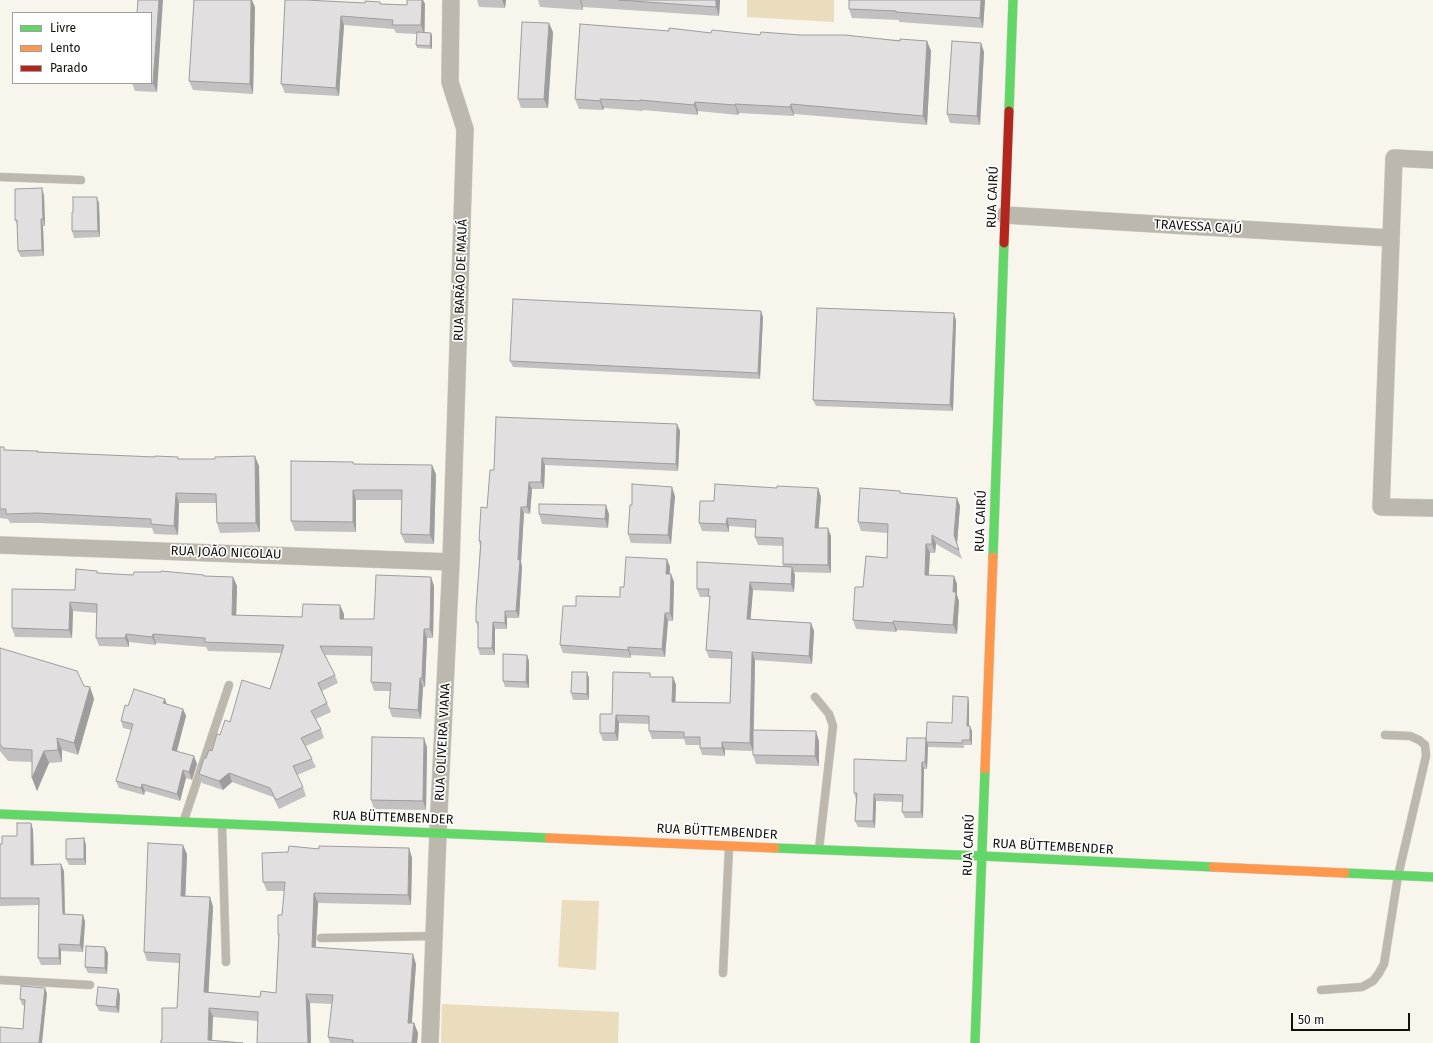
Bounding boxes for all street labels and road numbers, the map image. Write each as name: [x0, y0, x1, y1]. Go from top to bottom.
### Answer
street label: RUA CAIRÚ: [984, 166, 1002, 228]
street label: TRAVESSA CAJÚ: [1154, 217, 1242, 237]
street label: RUA BARÃO DE MAUÁ: [451, 219, 471, 341]
street label: RUA CAIRÚ: [972, 490, 990, 552]
street label: RUA JOÃO NICOLAU: [170, 543, 282, 563]
street label: RUA OLIVEIRA VIANA: [432, 683, 454, 801]
street label: RUA BÜTTEMBENDER: [332, 808, 454, 828]
street label: RUA CAIRÚ: [960, 814, 978, 876]
street label: RUA BÜTTEMBENDER: [656, 821, 778, 843]
street label: RUA BÜTTEMBENDER: [992, 836, 1114, 858]

